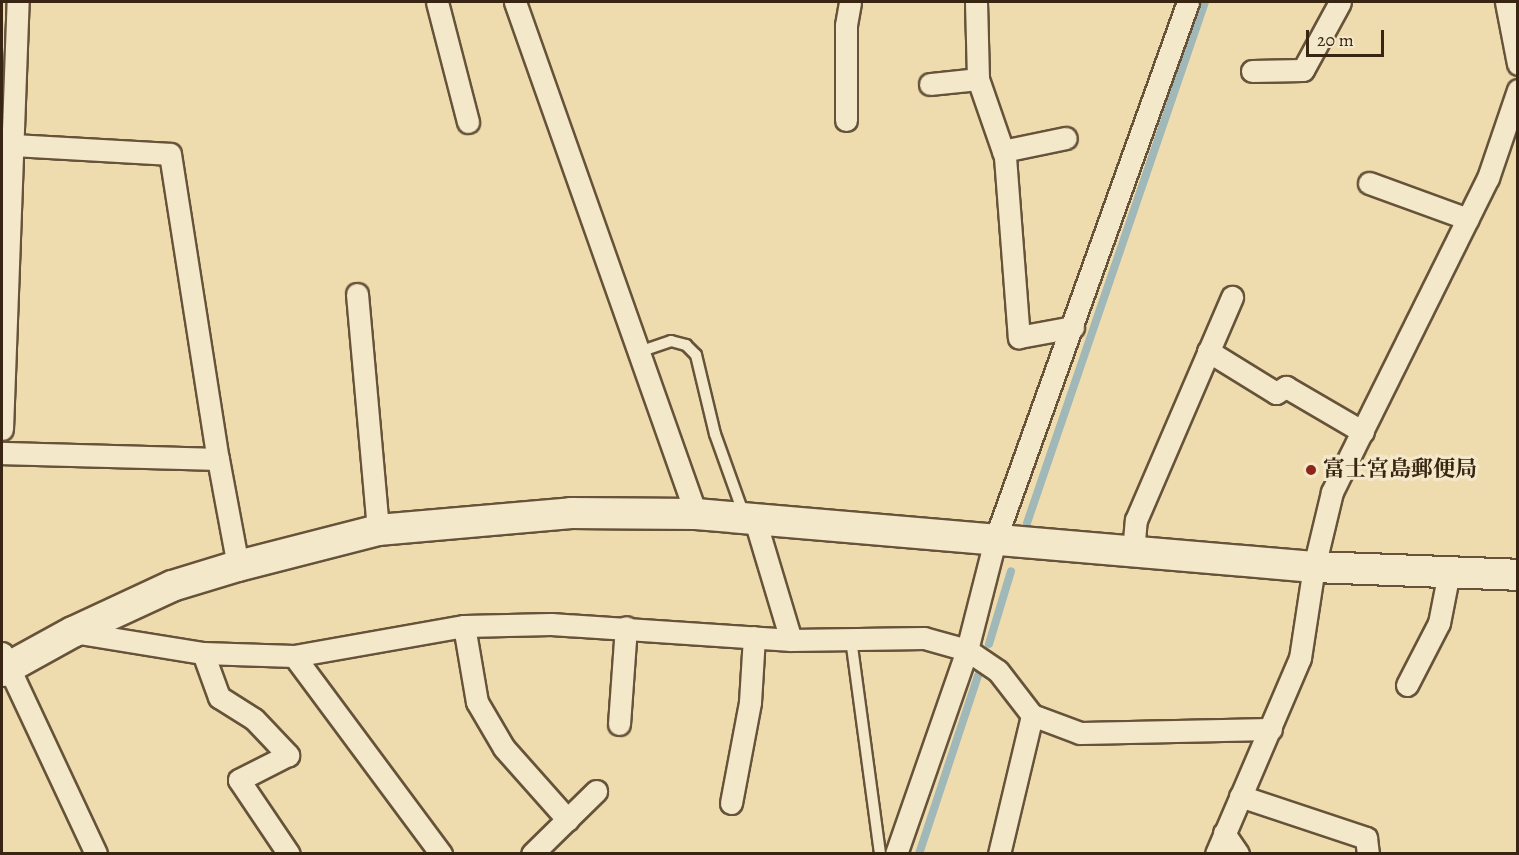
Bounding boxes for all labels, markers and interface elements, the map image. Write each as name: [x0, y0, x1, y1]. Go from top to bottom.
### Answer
scale bar: [1309, 18, 1387, 56]
text: 20 m: [1317, 28, 1354, 52]
place label: 富士宮島郵便局: [1323, 457, 1477, 483]
marker: 富士宮島郵便局: [1304, 463, 1318, 477]

